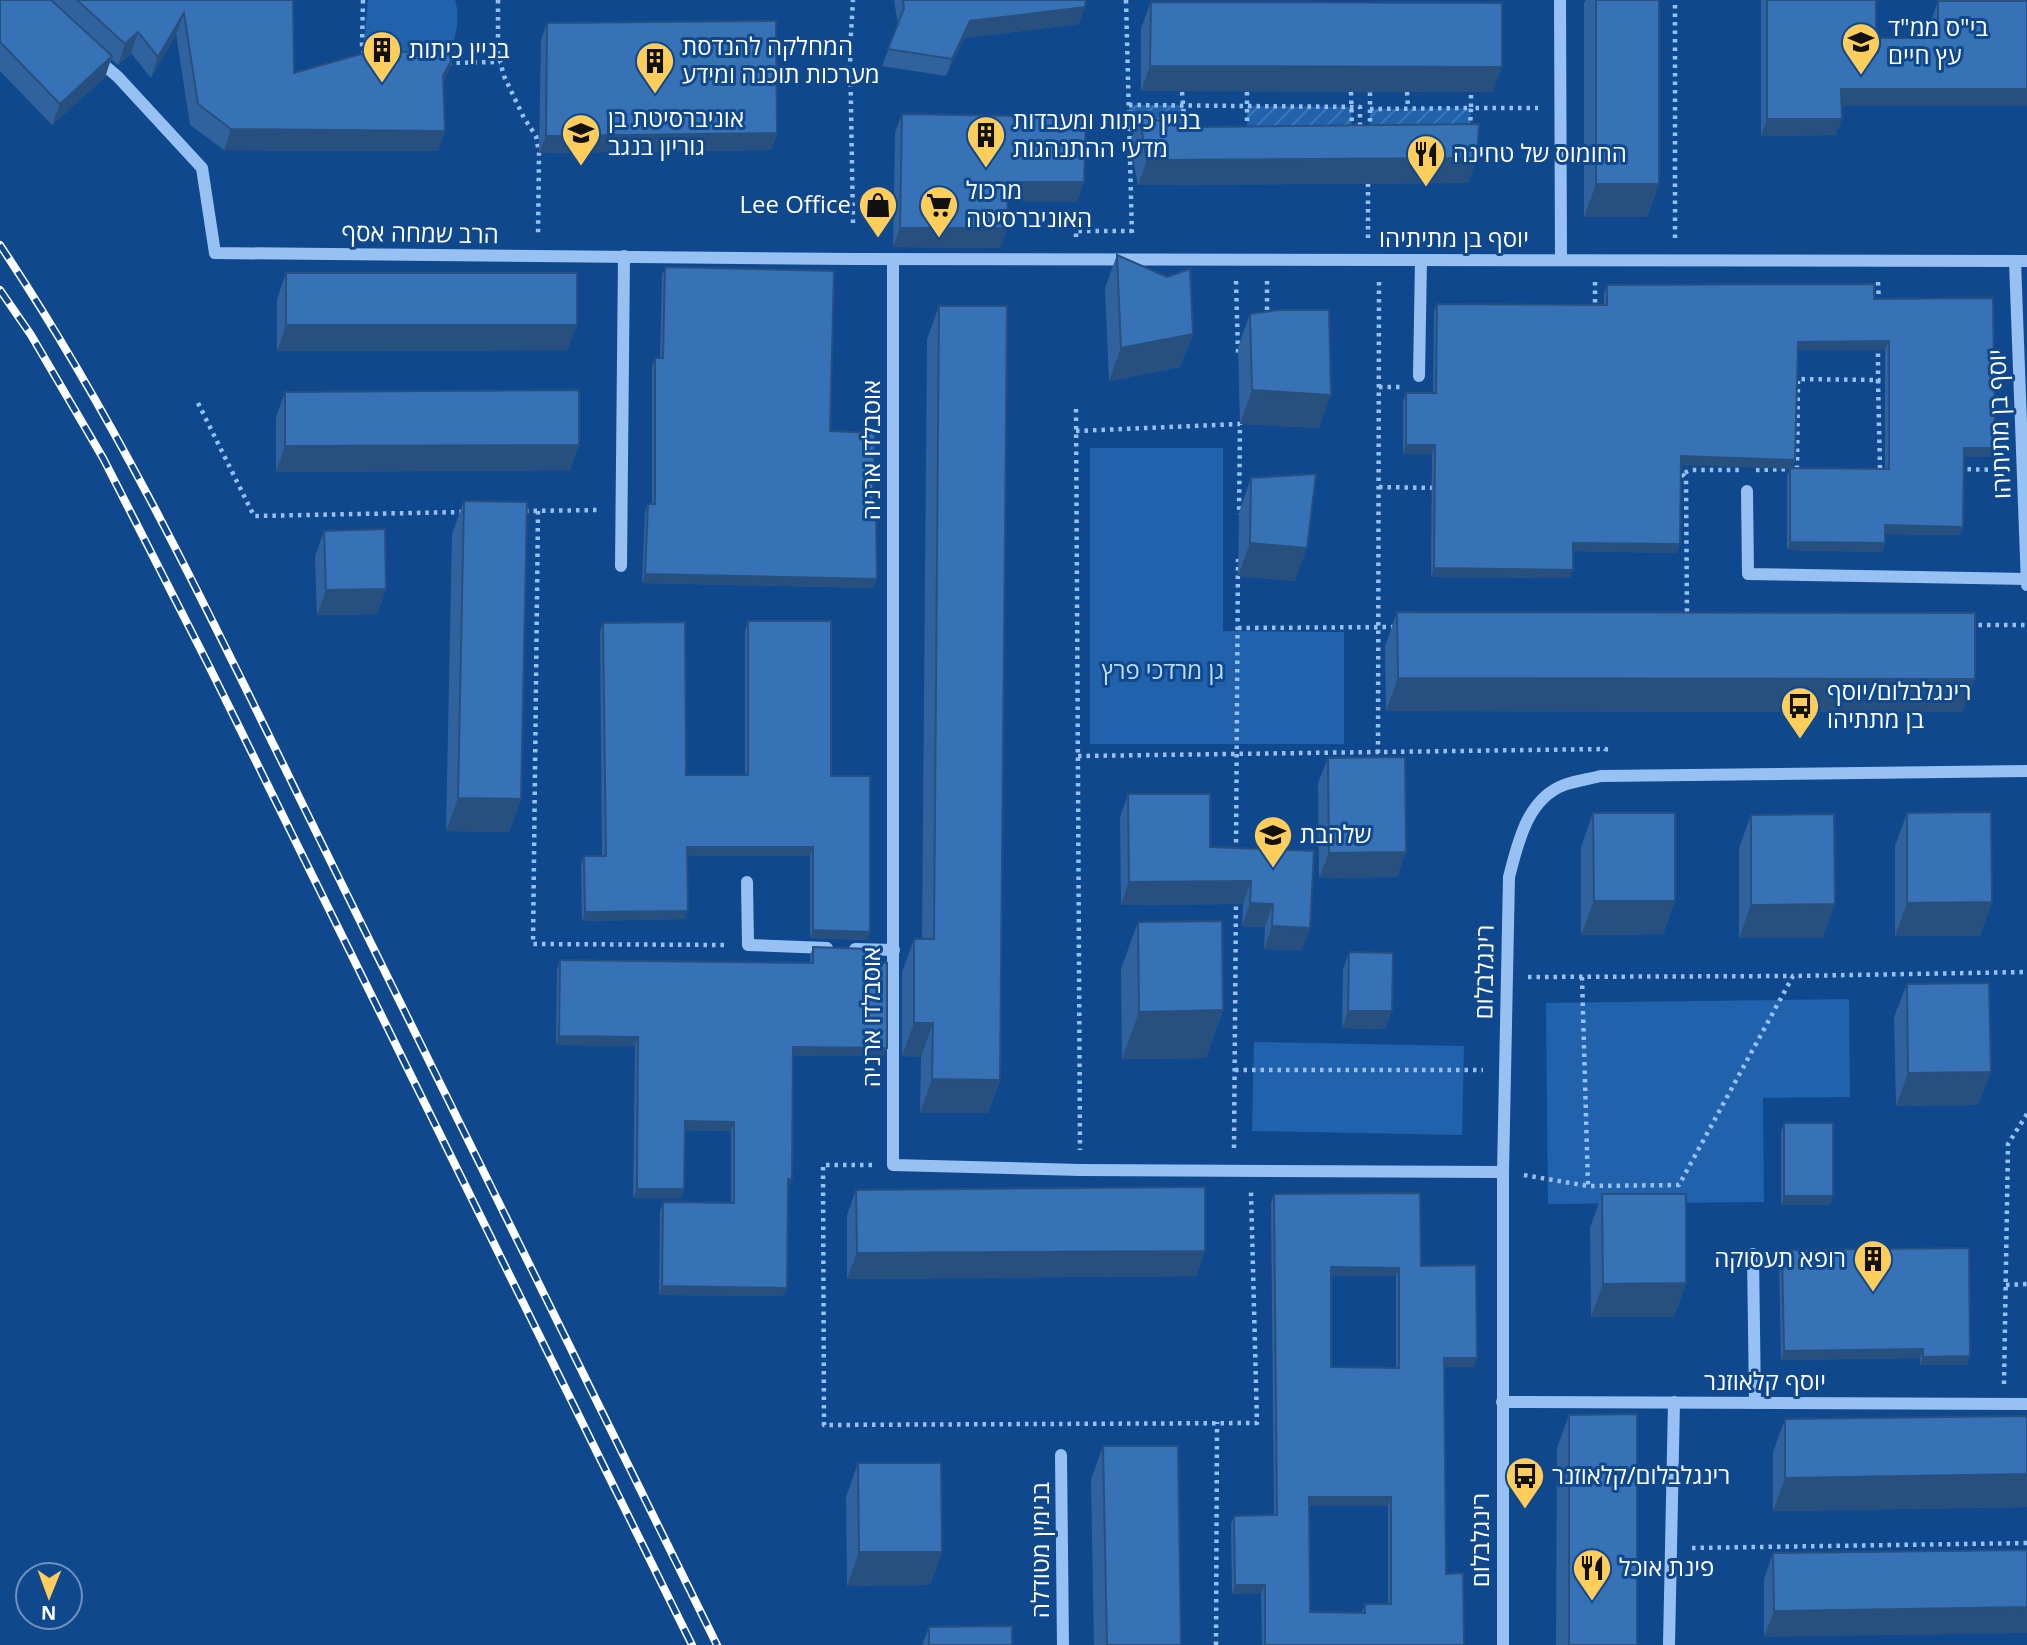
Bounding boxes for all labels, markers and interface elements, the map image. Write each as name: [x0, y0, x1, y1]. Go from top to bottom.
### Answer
place label: בי"ס ממ"ד עץ חיים: [1888, 10, 1988, 71]
school or university icon: בי"ס ממ"ד עץ חיים: [1840, 21, 1882, 76]
building icon: בניין כיתות: [361, 29, 403, 84]
place label: המחלקה להנדסת מערכות תוכנה ומידע: [682, 29, 880, 90]
place label: בניין כיתות: [409, 32, 510, 65]
building icon: המחלקה להנדסת מערכות תוכנה ומידע: [634, 40, 676, 95]
place label: אוניברסיטת בן גוריון בנגב: [608, 101, 744, 162]
place label: בניין כיתות ומעבדות מדעי ההתנהגות: [1013, 103, 1201, 164]
school or university icon: אוניברסיטת בן גוריון בנגב: [560, 112, 602, 167]
building icon: בניין כיתות ומעבדות מדעי ההתנהגות: [965, 114, 1007, 169]
restaurant icon: החומוס של טחינה: [1405, 133, 1447, 188]
place label: החומוס של טחינה: [1453, 136, 1627, 169]
place label: מרכול האוניברסיטה: [966, 173, 1092, 234]
shop icon: Lee Office: [857, 184, 899, 239]
supermarket icon: מרכול האוניברסיטה: [918, 184, 960, 239]
place label: Lee Office: [739, 187, 851, 220]
street label: הרב שמחה אסף: [341, 215, 499, 250]
street label: יוסף בן מתיתיהו: [1379, 221, 1529, 254]
street label: יוסף בן מתיתיהו: [1979, 349, 2018, 500]
street label: אוסבלדו ארניה: [854, 380, 887, 520]
park label: גן מרדכי פרץ: [1102, 653, 1224, 686]
place label: רינגלבלום/יוסף בן מתתיהו: [1827, 674, 1971, 735]
bus stop icon: רינגלבלום/יוסף בן מתתיהו: [1779, 685, 1821, 740]
school or university icon: שלהבת: [1252, 814, 1294, 869]
place label: שלהבת: [1300, 817, 1371, 850]
street label: רינגלבלום: [1466, 924, 1501, 1020]
street label: אוסבלדו ארניה: [854, 947, 887, 1087]
building icon: רופא תעסוקה: [1852, 1238, 1894, 1293]
place label: רופא תעסוקה: [1714, 1241, 1846, 1274]
street label: יוסף קלאוזנר: [1704, 1364, 1826, 1397]
bus stop icon: רינגלבלום/קלאוזנר: [1504, 1455, 1546, 1510]
place label: רינגלבלום/קלאוזנר: [1552, 1458, 1730, 1491]
street label: בנימין מטודלה: [1023, 1481, 1056, 1618]
street label: רינגלבלום: [1463, 1493, 1496, 1587]
restaurant icon: פינת אוכל: [1571, 1547, 1613, 1602]
place label: פינת אוכל: [1619, 1550, 1714, 1583]
north arrow: [14, 1561, 84, 1631]
text: N: [41, 1600, 57, 1626]

